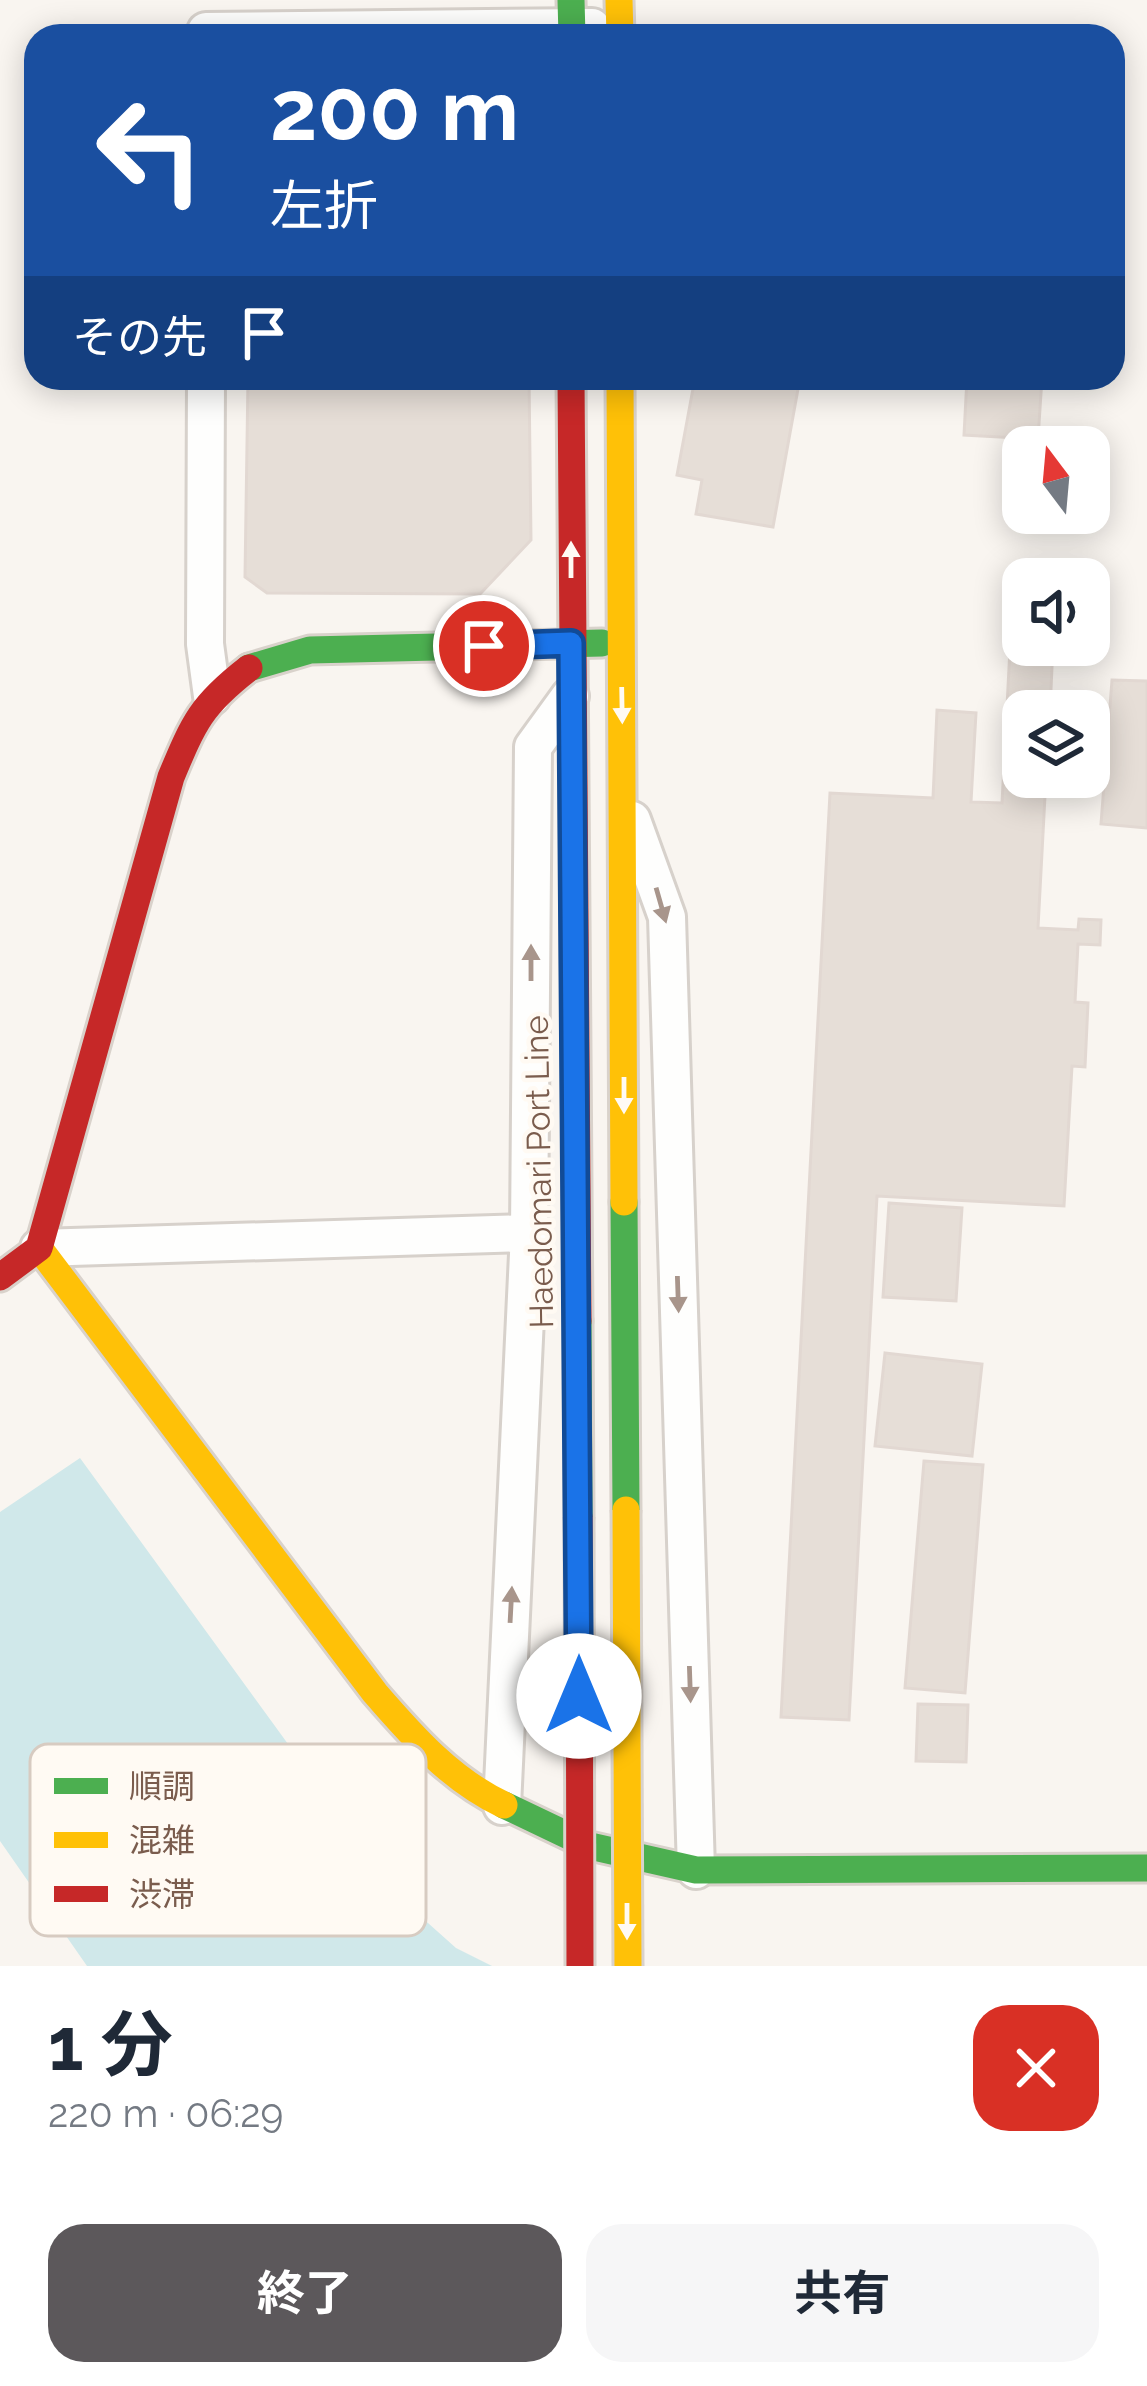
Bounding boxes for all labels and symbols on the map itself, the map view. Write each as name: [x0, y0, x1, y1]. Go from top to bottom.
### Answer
north arrow: [1002, 426, 1110, 534]
one-way arrow: [561, 540, 581, 578]
pin: [433, 595, 535, 697]
one-way arrow: [612, 687, 631, 725]
one-way arrow: [653, 887, 671, 924]
one-way arrow: [521, 943, 541, 981]
street label: Haedomari Port Line: [517, 1015, 561, 1329]
one-way arrow: [614, 1077, 634, 1115]
one-way arrow: [669, 1276, 688, 1314]
one-way arrow: [502, 1585, 521, 1623]
position arrow: [516, 1633, 642, 1759]
one-way arrow: [681, 1666, 700, 1704]
legend: [30, 1744, 426, 1936]
text: 順調: [129, 1767, 195, 1806]
text: 混雑: [129, 1821, 195, 1860]
text: 渋滞: [129, 1875, 195, 1914]
one-way arrow: [617, 1903, 637, 1941]

